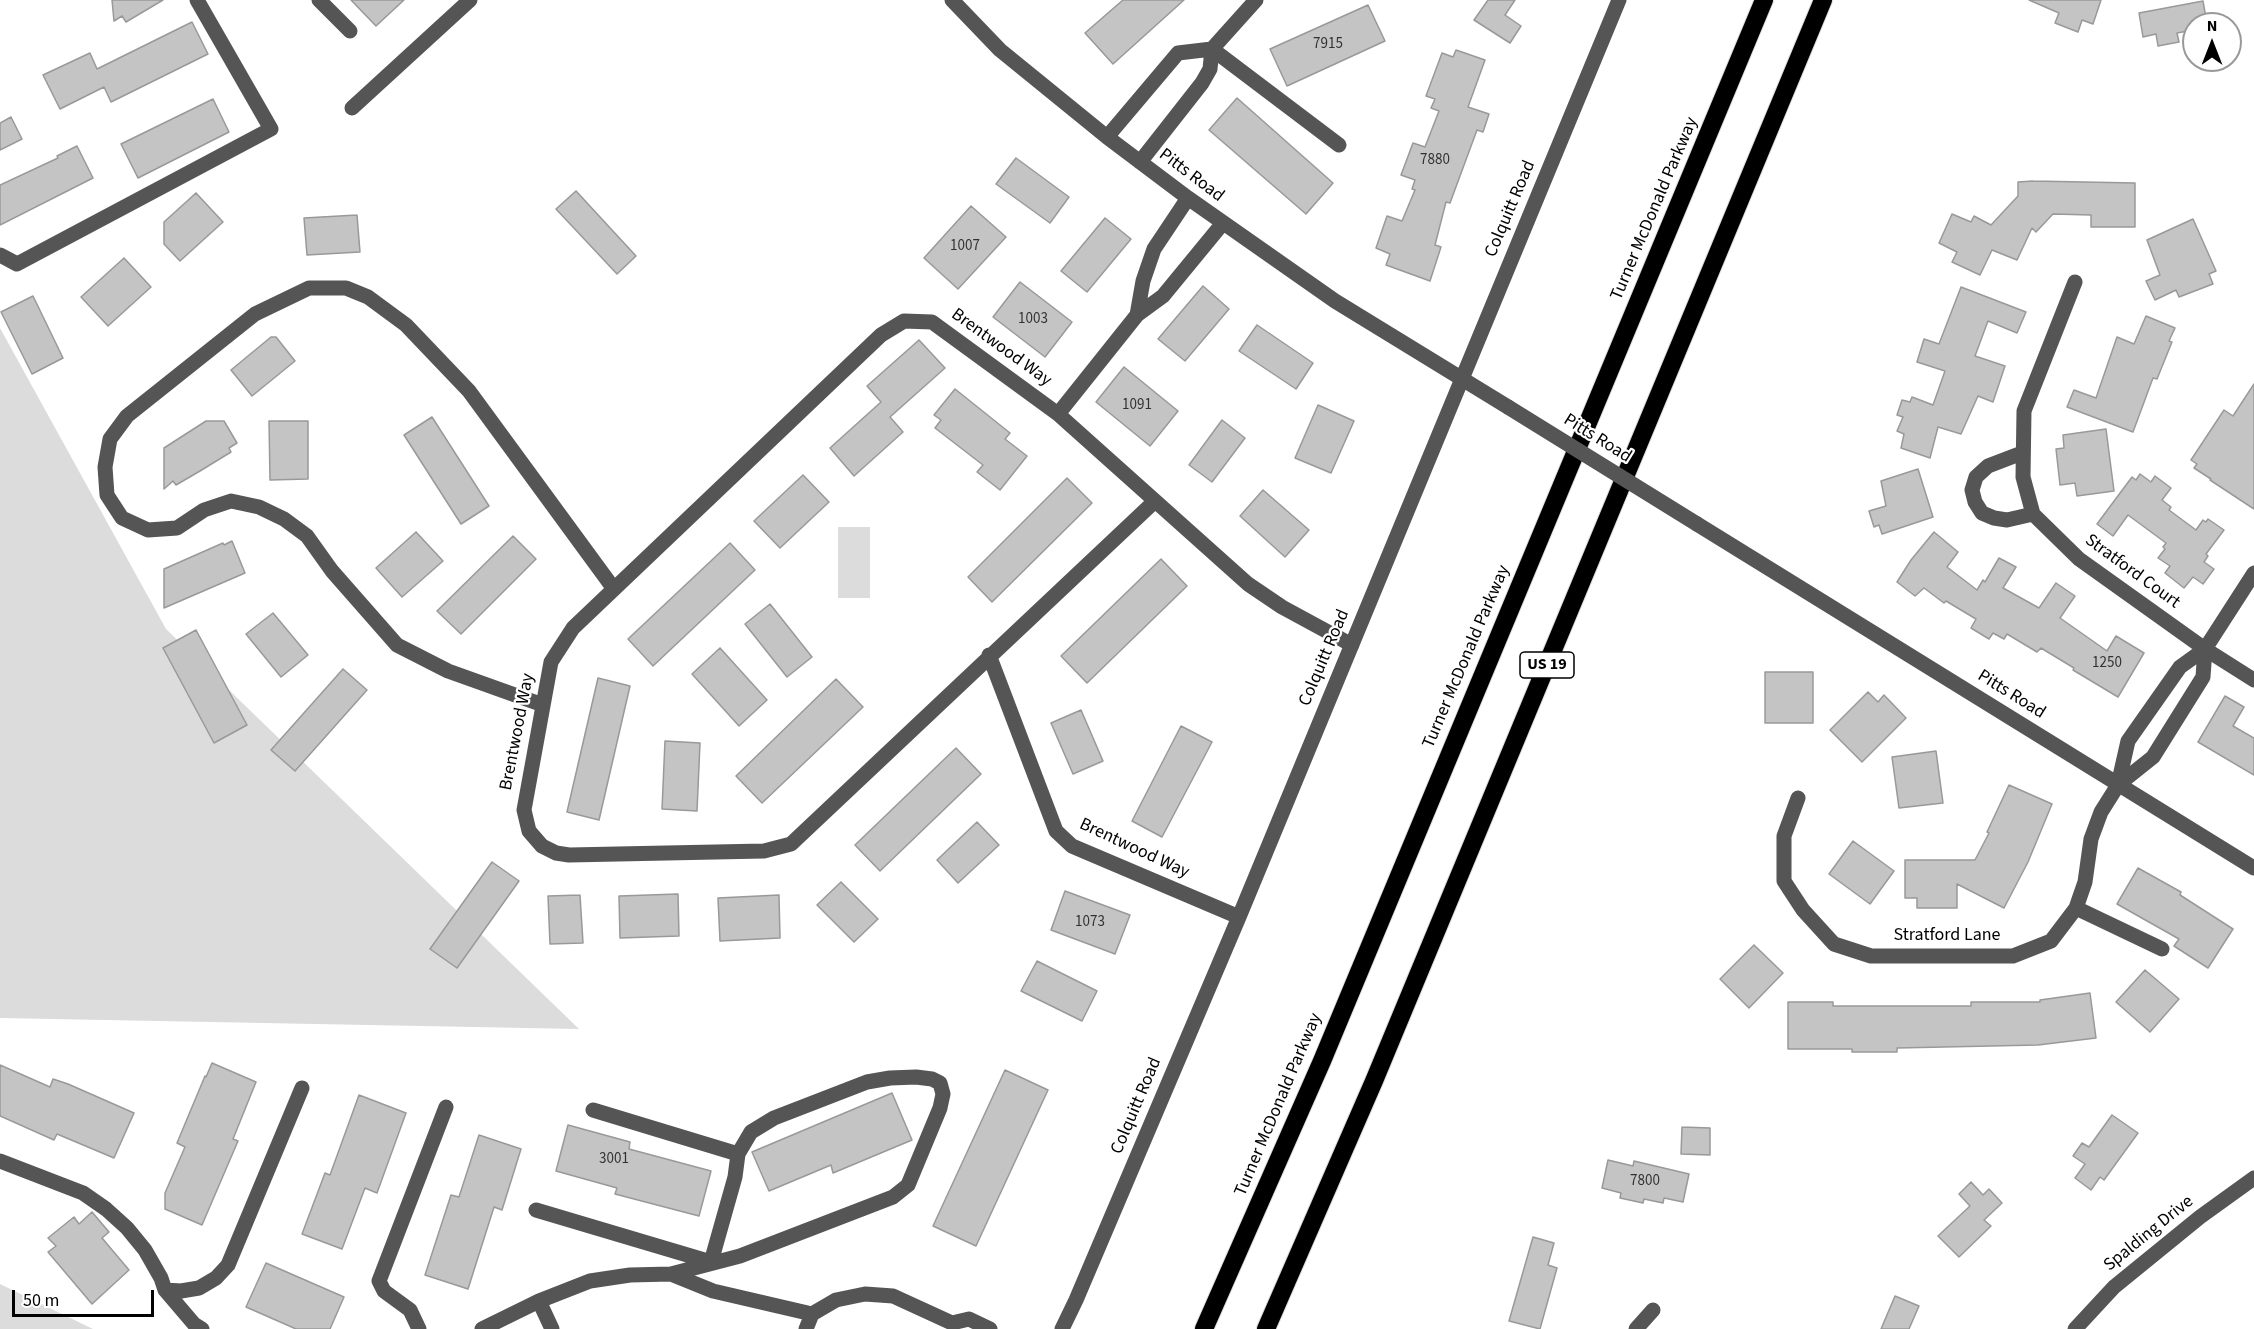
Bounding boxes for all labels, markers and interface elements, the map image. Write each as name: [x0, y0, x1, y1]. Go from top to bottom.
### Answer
north arrow: [2182, 12, 2242, 72]
text: N: [2207, 15, 2217, 37]
house number: 7915: [1313, 36, 1343, 54]
street label: Turner McDonald Parkway: [1607, 114, 1703, 304]
street label: Pitts Road: [1154, 145, 1228, 207]
house number: 7880: [1420, 152, 1450, 170]
street label: Colquitt Road: [1481, 157, 1541, 261]
house number: 1007: [950, 238, 980, 256]
street label: Brentwood Way: [947, 304, 1055, 392]
house number: 1003: [1018, 311, 1048, 329]
house number: 1091: [1122, 397, 1152, 415]
street label: Pitts Road: [1559, 410, 1635, 468]
street label: Stratford Court: [2080, 530, 2184, 614]
street label: Turner McDonald Parkway: [1419, 562, 1515, 752]
street label: Colquitt Road: [1295, 606, 1355, 710]
road number: US 19: [1520, 652, 1574, 678]
house number: 1250: [2092, 655, 2122, 673]
street label: Pitts Road: [1973, 666, 2049, 724]
street label: Brentwood Way: [496, 672, 540, 792]
street label: Brentwood Way: [1076, 814, 1192, 884]
house number: 1073: [1075, 914, 1105, 932]
street label: Stratford Lane: [1894, 925, 2000, 947]
street label: Turner McDonald Parkway: [1231, 1010, 1327, 1200]
street label: Colquitt Road: [1107, 1054, 1167, 1158]
house number: 3001: [599, 1151, 629, 1169]
house number: 7800: [1630, 1173, 1660, 1191]
street label: Spalding Drive: [2100, 1191, 2198, 1277]
scale bar: [15, 1278, 158, 1316]
text: 50 m: [23, 1288, 59, 1313]

